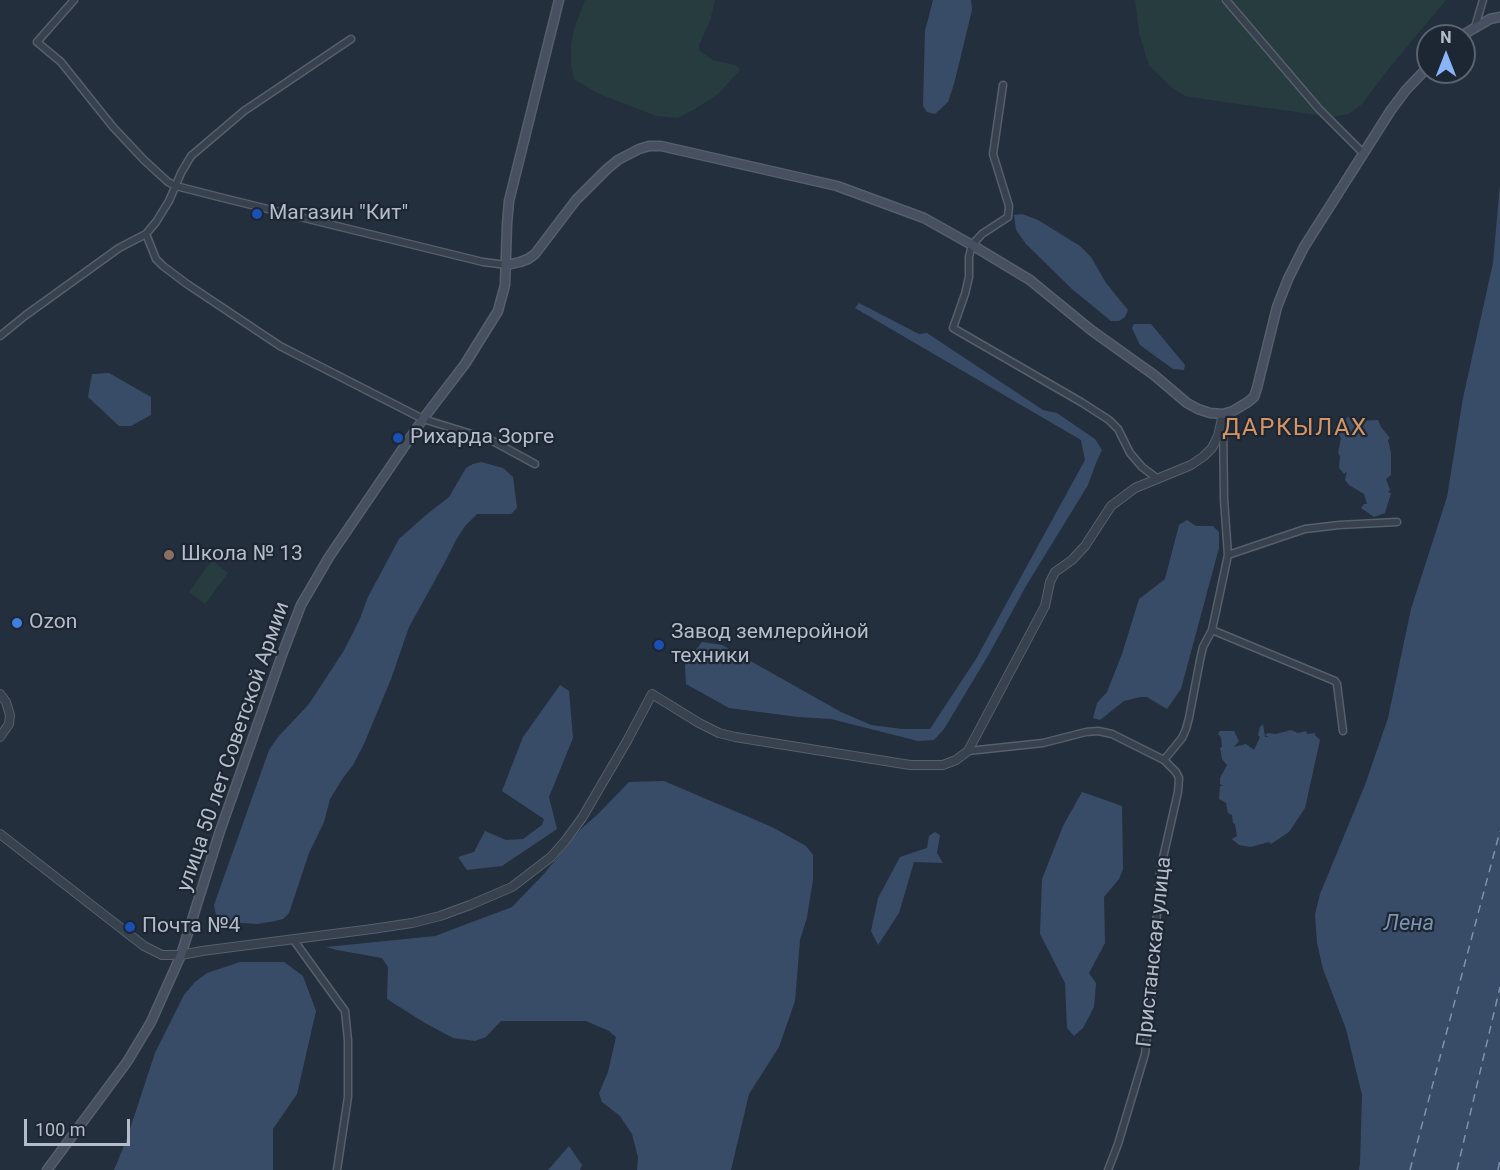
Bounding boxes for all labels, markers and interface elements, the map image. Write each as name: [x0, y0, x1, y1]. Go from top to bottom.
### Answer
north arrow: [1416, 24, 1476, 84]
text: N: [1440, 28, 1452, 47]
place label: Магазин "Кит": [269, 201, 408, 227]
marker: Магазин "Кит": [250, 207, 264, 221]
district label: ДАРКЫЛАХ: [1222, 415, 1368, 443]
place label: Рихарда Зорге: [410, 425, 554, 451]
marker: Рихарда Зорге: [391, 431, 405, 445]
place label: Школа № 13: [181, 542, 303, 568]
marker: Школа № 13: [162, 548, 176, 562]
street label: улица 50 лет Советской Армии: [172, 599, 296, 895]
place label: Ozon: [29, 610, 77, 636]
marker: Ozon: [10, 616, 24, 630]
place label: Завод землеройной техники: [671, 620, 869, 670]
marker: Завод землеройной техники: [652, 638, 666, 652]
street label: Пристанская улица: [1132, 855, 1178, 1049]
water label: Лена: [1384, 911, 1434, 937]
place label: Почта №4: [142, 914, 240, 940]
marker: Почта №4: [123, 920, 137, 934]
scale bar: [27, 1107, 134, 1145]
text: 100 m: [35, 1119, 86, 1140]

